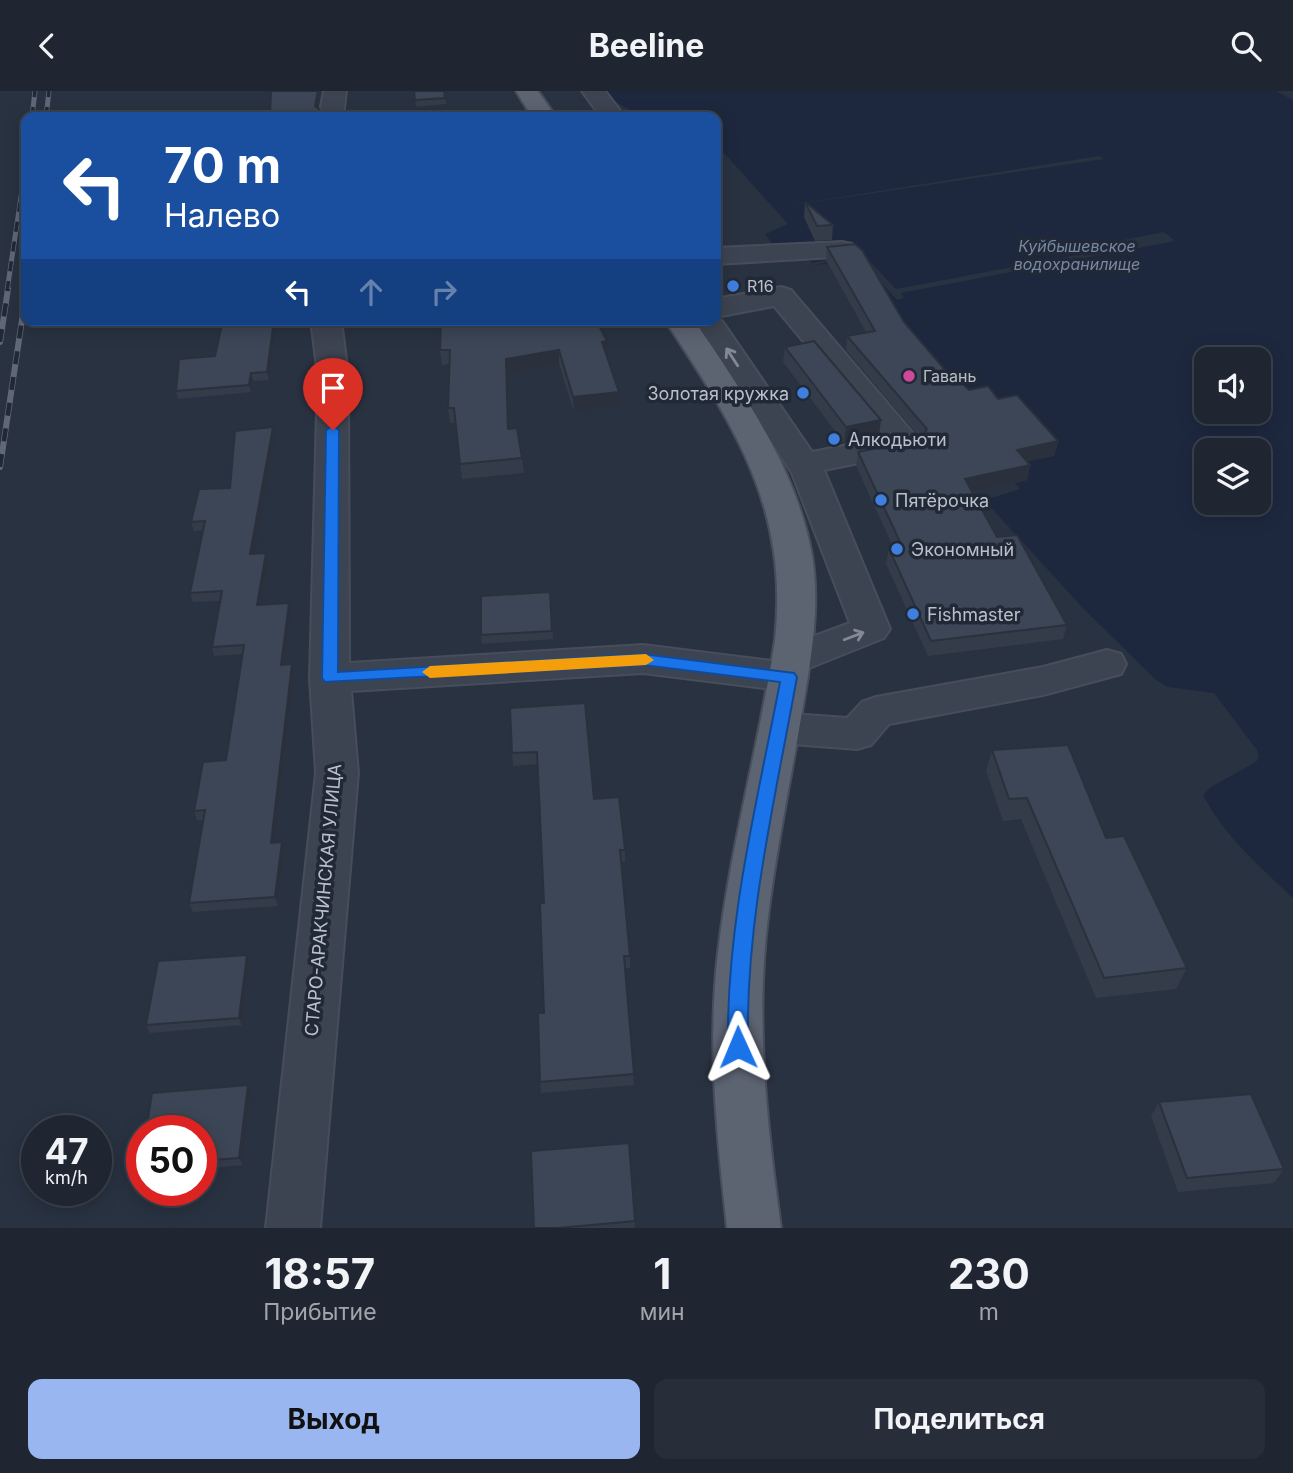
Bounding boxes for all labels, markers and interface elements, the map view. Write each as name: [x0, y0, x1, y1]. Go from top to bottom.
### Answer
text: Beeline: [589, 26, 704, 65]
icon: back: [28, 27, 66, 65]
icon: search: [1227, 27, 1265, 65]
text: 70 m: [164, 136, 281, 195]
icon: left: [49, 140, 140, 231]
text: Налево: [164, 196, 280, 235]
water label: Куйбышевское водохранилище: [1014, 236, 1140, 274]
icon: left: [279, 273, 317, 311]
icon: ahead: [352, 273, 390, 311]
icon: right: [425, 273, 463, 311]
place label: R16: [747, 276, 774, 296]
marker: R16: [725, 278, 741, 294]
map controls: [1194, 347, 1271, 515]
button: sound: [1194, 347, 1271, 424]
one-way arrow: [725, 348, 739, 367]
pin: [303, 358, 363, 430]
place label: Гавань: [923, 366, 977, 386]
marker: Гавань: [901, 368, 917, 384]
icon: arrive: [314, 369, 352, 407]
place label: Золотая кружка: [647, 383, 789, 404]
marker: Золотая кружка: [795, 385, 811, 401]
place label: Алкодьюти: [848, 429, 947, 450]
marker: Алкодьюти: [826, 431, 842, 447]
button: layers: [1194, 438, 1271, 515]
place label: Пятёрочка: [895, 490, 989, 511]
marker: Пятёрочка: [873, 492, 889, 508]
place label: Экономный: [911, 539, 1014, 560]
marker: Экономный: [889, 541, 905, 557]
place label: Fishmaster: [927, 604, 1021, 625]
marker: Fishmaster: [905, 606, 921, 622]
one-way arrow: [843, 628, 865, 641]
street label: СТАРО-АРАКЧИНСКАЯ УЛИЦА: [301, 763, 345, 1037]
position arrow: [701, 1010, 775, 1084]
speed limit sign: 50: [126, 1115, 217, 1206]
text: 47: [44, 1130, 89, 1172]
text: km/h: [45, 1167, 88, 1188]
text: 18:57: [265, 1248, 375, 1299]
text: 1: [653, 1248, 671, 1299]
text: 230: [948, 1248, 1030, 1299]
text: Прибытие: [263, 1298, 377, 1326]
text: мин: [640, 1298, 685, 1326]
text: m: [979, 1298, 999, 1326]
button: Выход: [28, 1379, 640, 1459]
button: Поделиться: [654, 1379, 1265, 1459]

